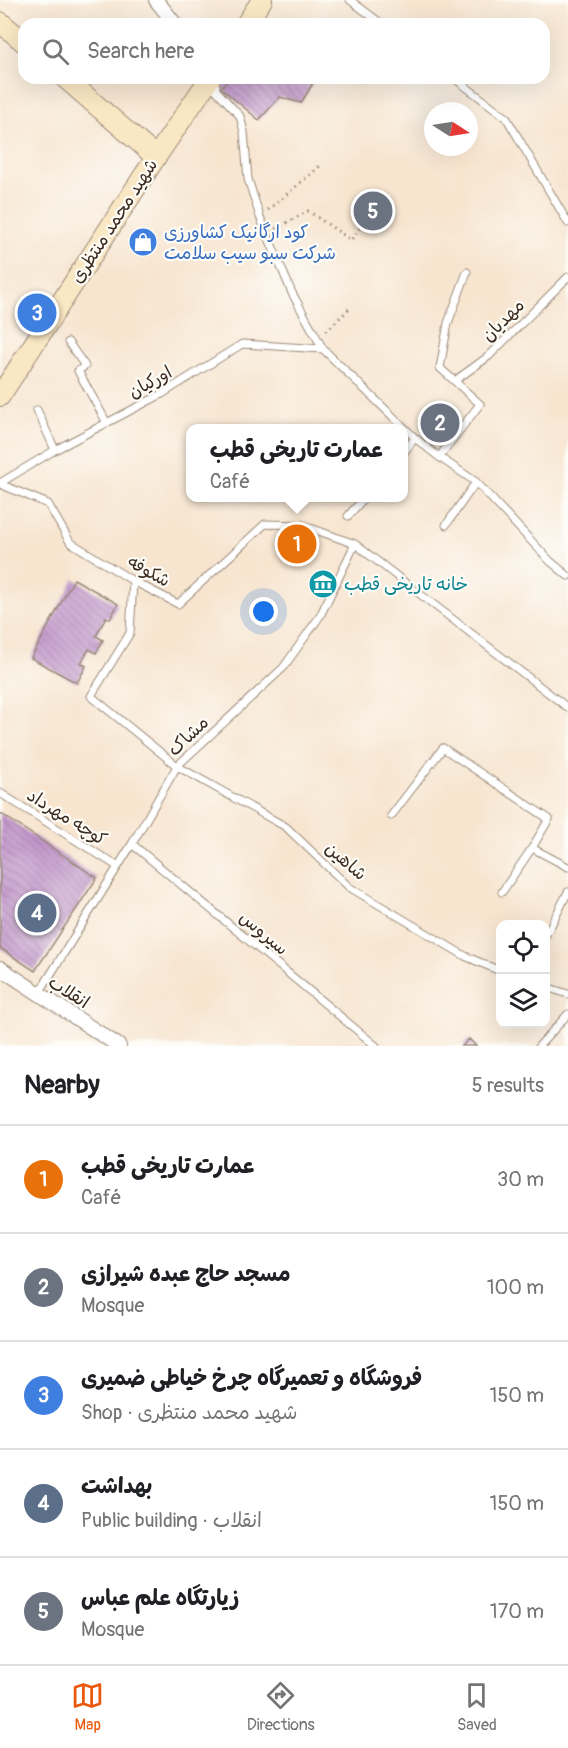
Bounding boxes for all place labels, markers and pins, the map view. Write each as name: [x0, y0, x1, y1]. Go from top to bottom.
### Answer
pin: 5: [354, 188, 392, 234]
place label: کود ارگانیک کشاورزی شرکت سبو سیب سلامت: [164, 221, 336, 265]
shop icon: کود ارگانیک کشاورزی شرکت سبو سیب سلامت: [127, 226, 159, 258]
pin: 3: [18, 290, 57, 336]
pin: 2: [420, 400, 460, 446]
pin: 1: [278, 522, 316, 566]
museum icon: خانه تاریخی قطب: [307, 568, 339, 600]
place label: خانه تاریخی قطب: [344, 573, 468, 596]
pin: 4: [18, 890, 57, 936]

